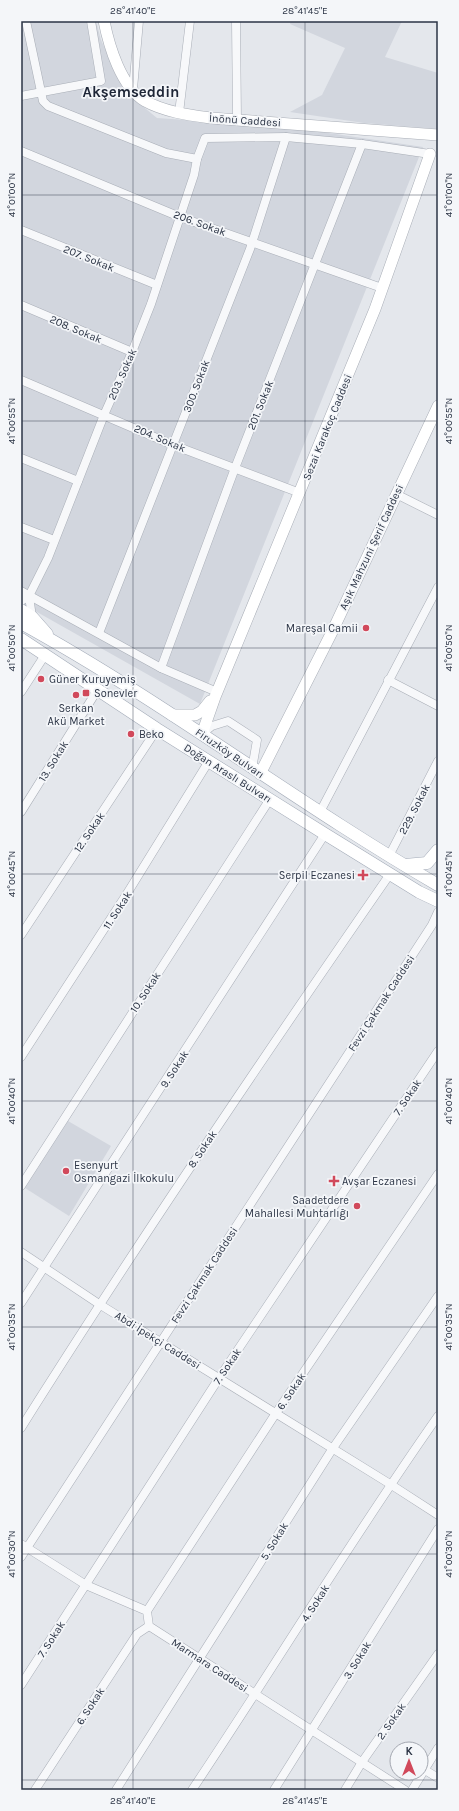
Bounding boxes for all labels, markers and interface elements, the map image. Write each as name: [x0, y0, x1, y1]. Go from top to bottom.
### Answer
text: 28°41'40"E: [110, 5, 156, 17]
text: 28°41'45"E: [282, 5, 328, 17]
district label: Akşemseddin: [83, 83, 179, 101]
street label: İnönü Caddesi: [209, 110, 281, 130]
text: 41°01'00"N: [6, 173, 18, 217]
text: 41°01'00"N: [443, 173, 455, 217]
street label: 206. Sokak: [172, 208, 228, 239]
street label: 207. Sokak: [61, 242, 116, 275]
street label: 208. Sokak: [48, 313, 104, 346]
street label: 203. Sokak: [105, 346, 140, 402]
street label: 300. Sokak: [180, 358, 212, 414]
street label: Sezai Karakoç Caddesi: [300, 372, 355, 482]
street label: 201. Sokak: [245, 379, 276, 432]
text: 41°00'55"N: [6, 398, 18, 444]
text: 41°00'55"N: [443, 398, 455, 444]
street label: 204. Sokak: [132, 422, 188, 455]
street label: Aşık Mahzuni Şerif Caddesi: [337, 482, 406, 612]
place label: Mareşal Camii: [286, 622, 358, 635]
marker: Mareşal Camii: [361, 623, 371, 633]
text: 41°00'50"N: [6, 625, 18, 672]
text: 41°00'50"N: [443, 625, 455, 672]
place label: Güner Kuruyemiş: [49, 673, 136, 686]
marker: Güner Kuruyemiş: [36, 674, 46, 684]
place label: Sonevler: [94, 687, 137, 700]
marker: Sonevler: [81, 688, 91, 698]
marker: Serkan Akü Market: [71, 690, 81, 700]
place label: Serkan Akü Market: [47, 702, 105, 728]
street label: Firuzköy Bulvarı: [193, 726, 267, 781]
place label: Beko: [139, 728, 164, 741]
marker: Beko: [126, 729, 136, 739]
street label: 13. Sokak: [36, 738, 71, 784]
street label: Doğan Araslı Bulvarı: [181, 741, 274, 806]
street label: 229. Sokak: [396, 782, 433, 837]
street label: 12. Sokak: [71, 810, 108, 855]
text: 41°00'45"N: [6, 851, 18, 897]
text: 41°00'45"N: [443, 851, 455, 897]
place label: Serpil Eczanesi: [279, 869, 355, 882]
marker: Serpil Eczanesi: [358, 870, 368, 880]
street label: 11. Sokak: [100, 889, 135, 932]
street label: Fevzi Çakmak Caddesi: [345, 953, 417, 1054]
street label: 10. Sokak: [127, 970, 163, 1015]
street label: 9. Sokak: [158, 1048, 191, 1090]
street label: 7. Sokak: [391, 1077, 424, 1118]
text: 41°00'40"N: [6, 1078, 18, 1124]
text: 41°00'40"N: [443, 1078, 455, 1124]
street label: 8. Sokak: [185, 1128, 220, 1171]
place label: Esenyurt Osmangazi İlkokulu: [74, 1159, 174, 1185]
marker: Esenyurt Osmangazi İlkokulu: [61, 1166, 71, 1176]
place label: Avşar Eczanesi: [342, 1175, 417, 1188]
marker: Avşar Eczanesi: [329, 1176, 339, 1186]
place label: Saadetdere Mahallesi Muhtarlığı: [245, 1194, 349, 1220]
marker: Saadetdere Mahallesi Muhtarlığı: [352, 1201, 362, 1211]
street label: Fevzi Çakmak Caddesi: [168, 1225, 240, 1326]
text: 41°00'35"N: [6, 1304, 18, 1350]
text: 41°00'35"N: [443, 1304, 455, 1350]
street label: Abdi İpekçi Caddesi: [112, 1308, 204, 1372]
street label: 7. Sokak: [211, 1346, 244, 1387]
street label: 6. Sokak: [274, 1370, 309, 1412]
street label: 5. Sokak: [258, 1520, 291, 1562]
text: 41°00'30"N: [6, 1530, 18, 1578]
text: 41°00'30"N: [443, 1530, 455, 1578]
street label: 4. Sokak: [299, 1582, 332, 1624]
street label: 7. Sokak: [35, 1619, 68, 1660]
street label: Marmara Caddesi: [169, 1636, 251, 1695]
street label: 3. Sokak: [341, 1639, 374, 1682]
street label: 6. Sokak: [74, 1685, 107, 1727]
street label: 2. Sokak: [374, 1700, 409, 1742]
north arrow: [389, 1741, 429, 1781]
text: K: [405, 1745, 413, 1758]
text: 28°41'40"E: [110, 1795, 156, 1807]
text: 28°41'45"E: [282, 1795, 328, 1807]

